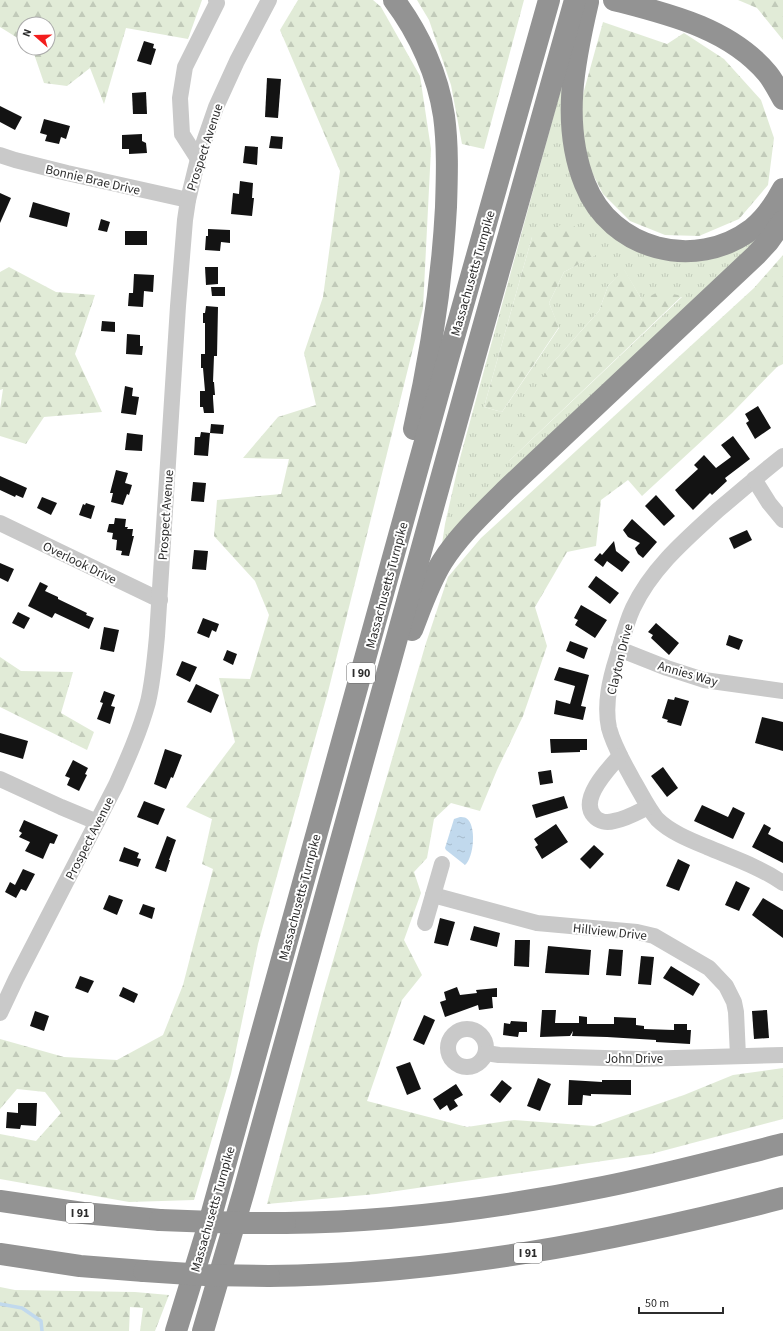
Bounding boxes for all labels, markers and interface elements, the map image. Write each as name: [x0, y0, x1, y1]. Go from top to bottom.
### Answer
north arrow: [16, 16, 56, 56]
text: N: [19, 27, 35, 39]
street label: Prospect Avenue: [182, 101, 228, 193]
street label: Bonnie Brae Drive: [44, 160, 142, 200]
street label: Massachusetts Turnpike: [446, 208, 500, 338]
street label: Prospect Avenue: [154, 469, 178, 561]
street label: Massachusetts Turnpike: [361, 520, 412, 650]
street label: Overlook Drive: [40, 537, 120, 589]
street label: Clayton Drive: [602, 622, 637, 697]
street label: Annies Way: [656, 657, 720, 691]
road number: I 90: [347, 663, 375, 683]
street label: Prospect Avenue: [61, 794, 119, 883]
street label: Massachusetts Turnpike: [274, 832, 325, 962]
street label: Hillview Drive: [572, 919, 648, 945]
street label: John Drive: [605, 1050, 663, 1068]
street label: Massachusetts Turnpike: [186, 1144, 240, 1274]
road number: I 91: [66, 1203, 94, 1223]
road number: I 91: [514, 1243, 542, 1263]
scale bar: [639, 1289, 723, 1315]
text: 50 m: [645, 1295, 669, 1312]

